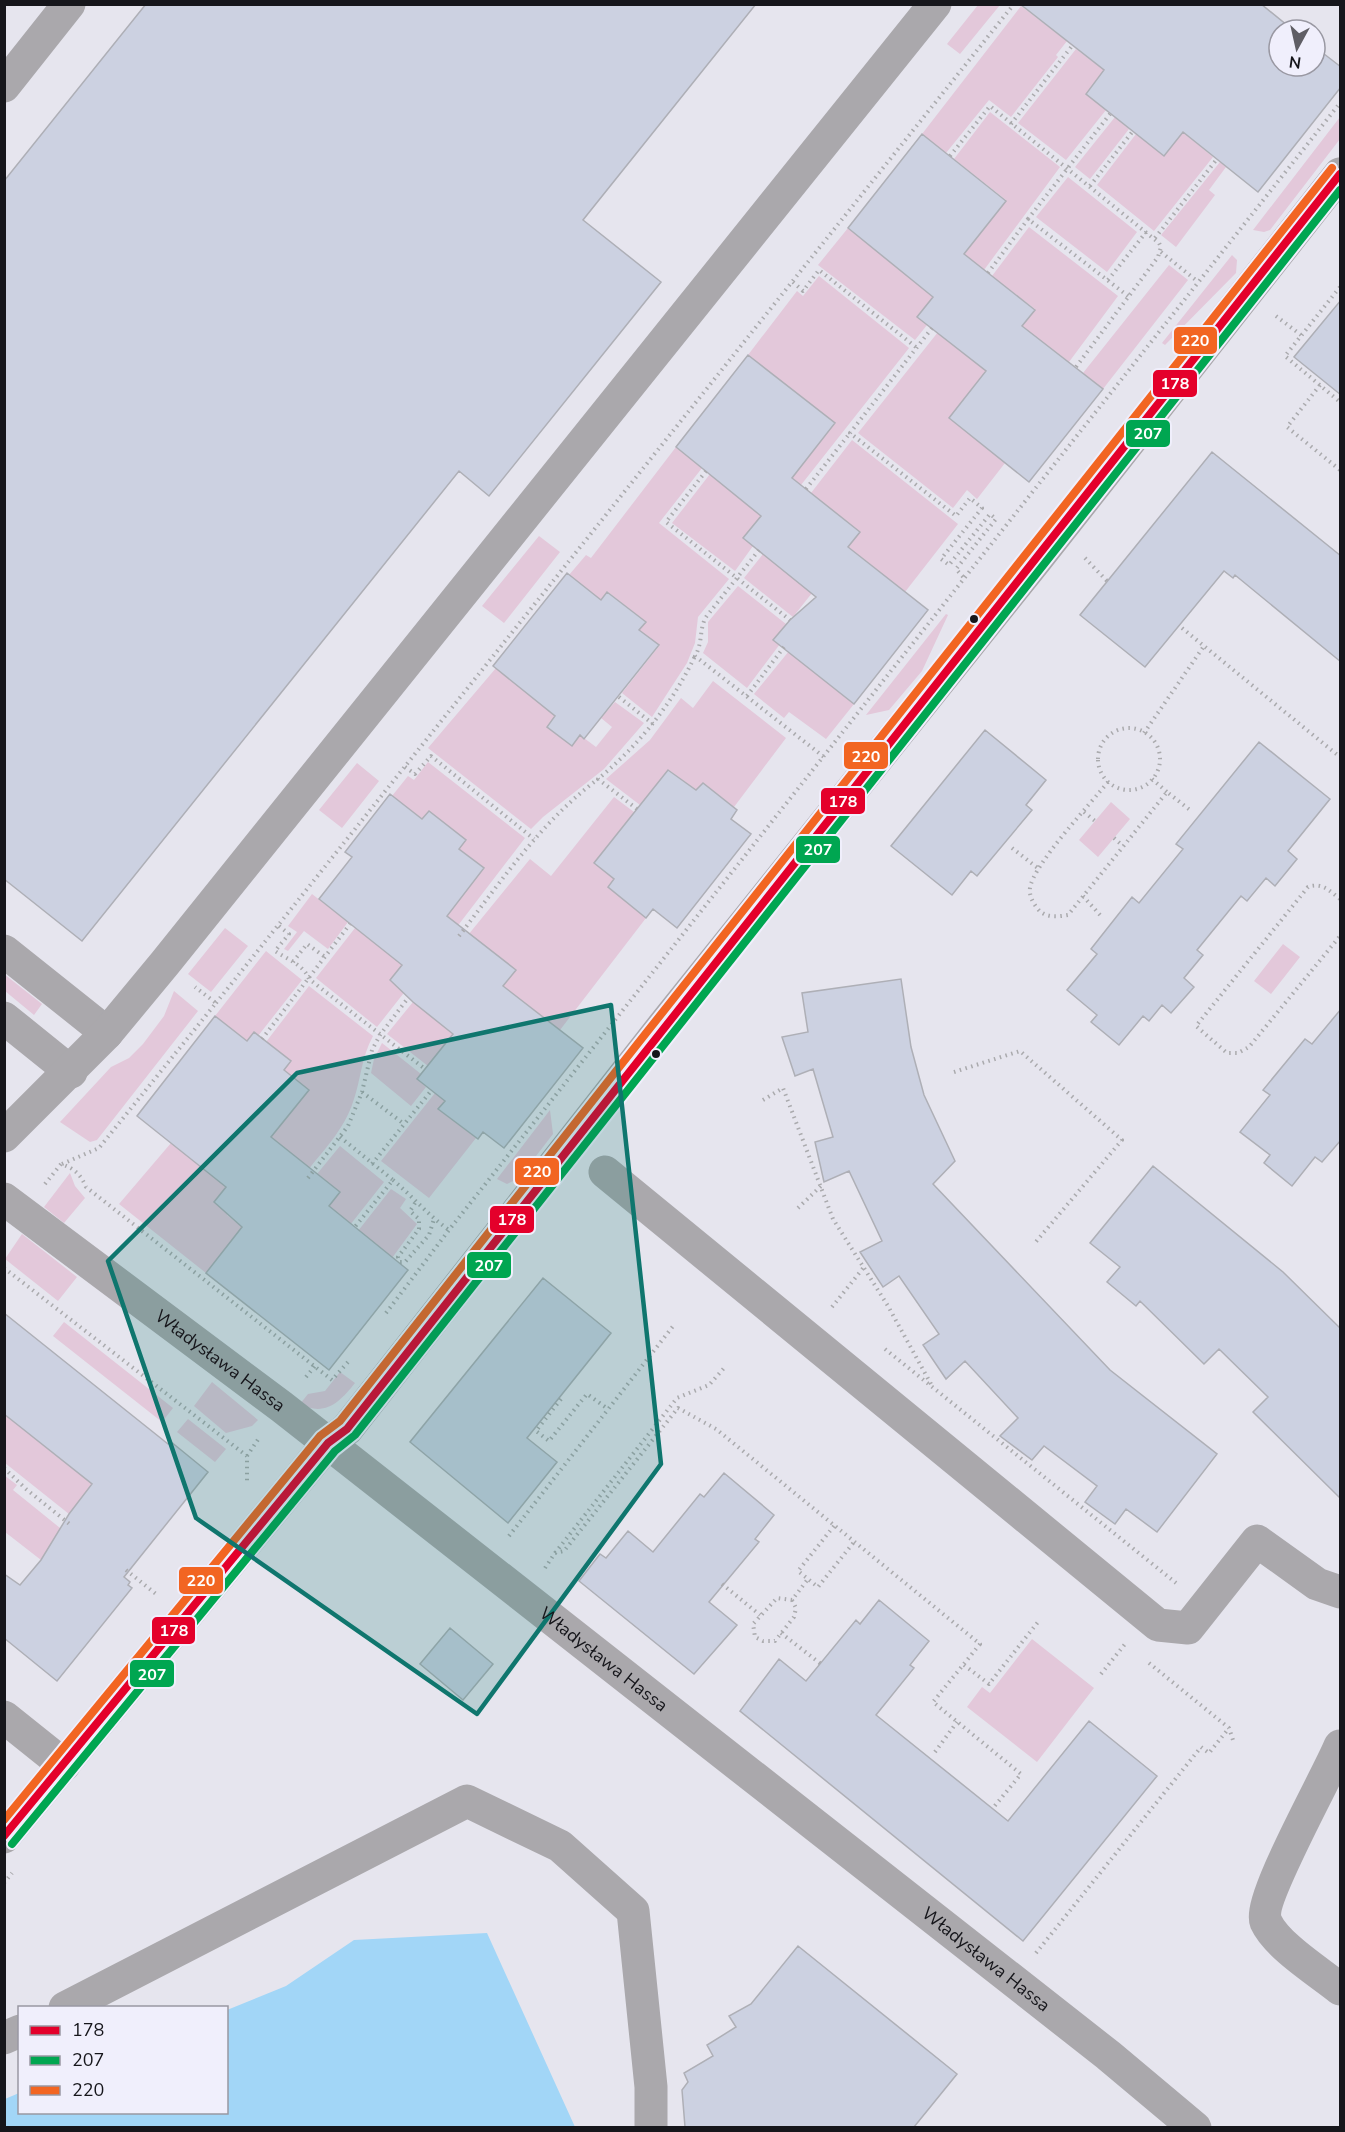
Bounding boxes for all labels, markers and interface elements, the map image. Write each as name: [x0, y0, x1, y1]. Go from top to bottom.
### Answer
north arrow: [1267, 18, 1327, 78]
text: N: [1288, 50, 1303, 74]
line badge: 220: [1173, 326, 1218, 355]
text: 220: [1181, 330, 1209, 352]
line badge: 178: [1152, 369, 1198, 398]
text: 178: [1161, 373, 1189, 395]
line badge: 207: [1125, 419, 1171, 448]
text: 207: [1134, 423, 1162, 445]
unlabelled marker: [968, 613, 980, 625]
line badge: 220: [843, 741, 889, 770]
text: 220: [852, 746, 880, 768]
line badge: 178: [820, 787, 866, 815]
text: 178: [829, 791, 857, 813]
line badge: 207: [795, 835, 841, 864]
text: 207: [804, 839, 832, 861]
unlabelled marker: [650, 1048, 662, 1060]
line badge: 220: [514, 1157, 560, 1186]
text: 220: [523, 1161, 551, 1183]
line badge: 178: [489, 1205, 535, 1234]
text: 178: [498, 1209, 526, 1231]
line badge: 207: [466, 1251, 512, 1279]
text: 207: [475, 1255, 503, 1277]
street label: Władysława Hassa: [150, 1304, 290, 1417]
line badge: 220: [178, 1566, 224, 1595]
text: 220: [187, 1570, 215, 1592]
street label: Władysława Hassa: [534, 1601, 673, 1717]
line badge: 178: [151, 1616, 196, 1645]
text: 178: [160, 1620, 188, 1642]
line badge: 207: [129, 1659, 175, 1688]
text: 207: [138, 1664, 166, 1686]
street label: Władysława Hassa: [917, 1901, 1055, 2017]
legend: [18, 2006, 228, 2114]
text: 178: [72, 2018, 104, 2042]
text: 207: [72, 2048, 104, 2072]
text: 220: [72, 2078, 104, 2102]

